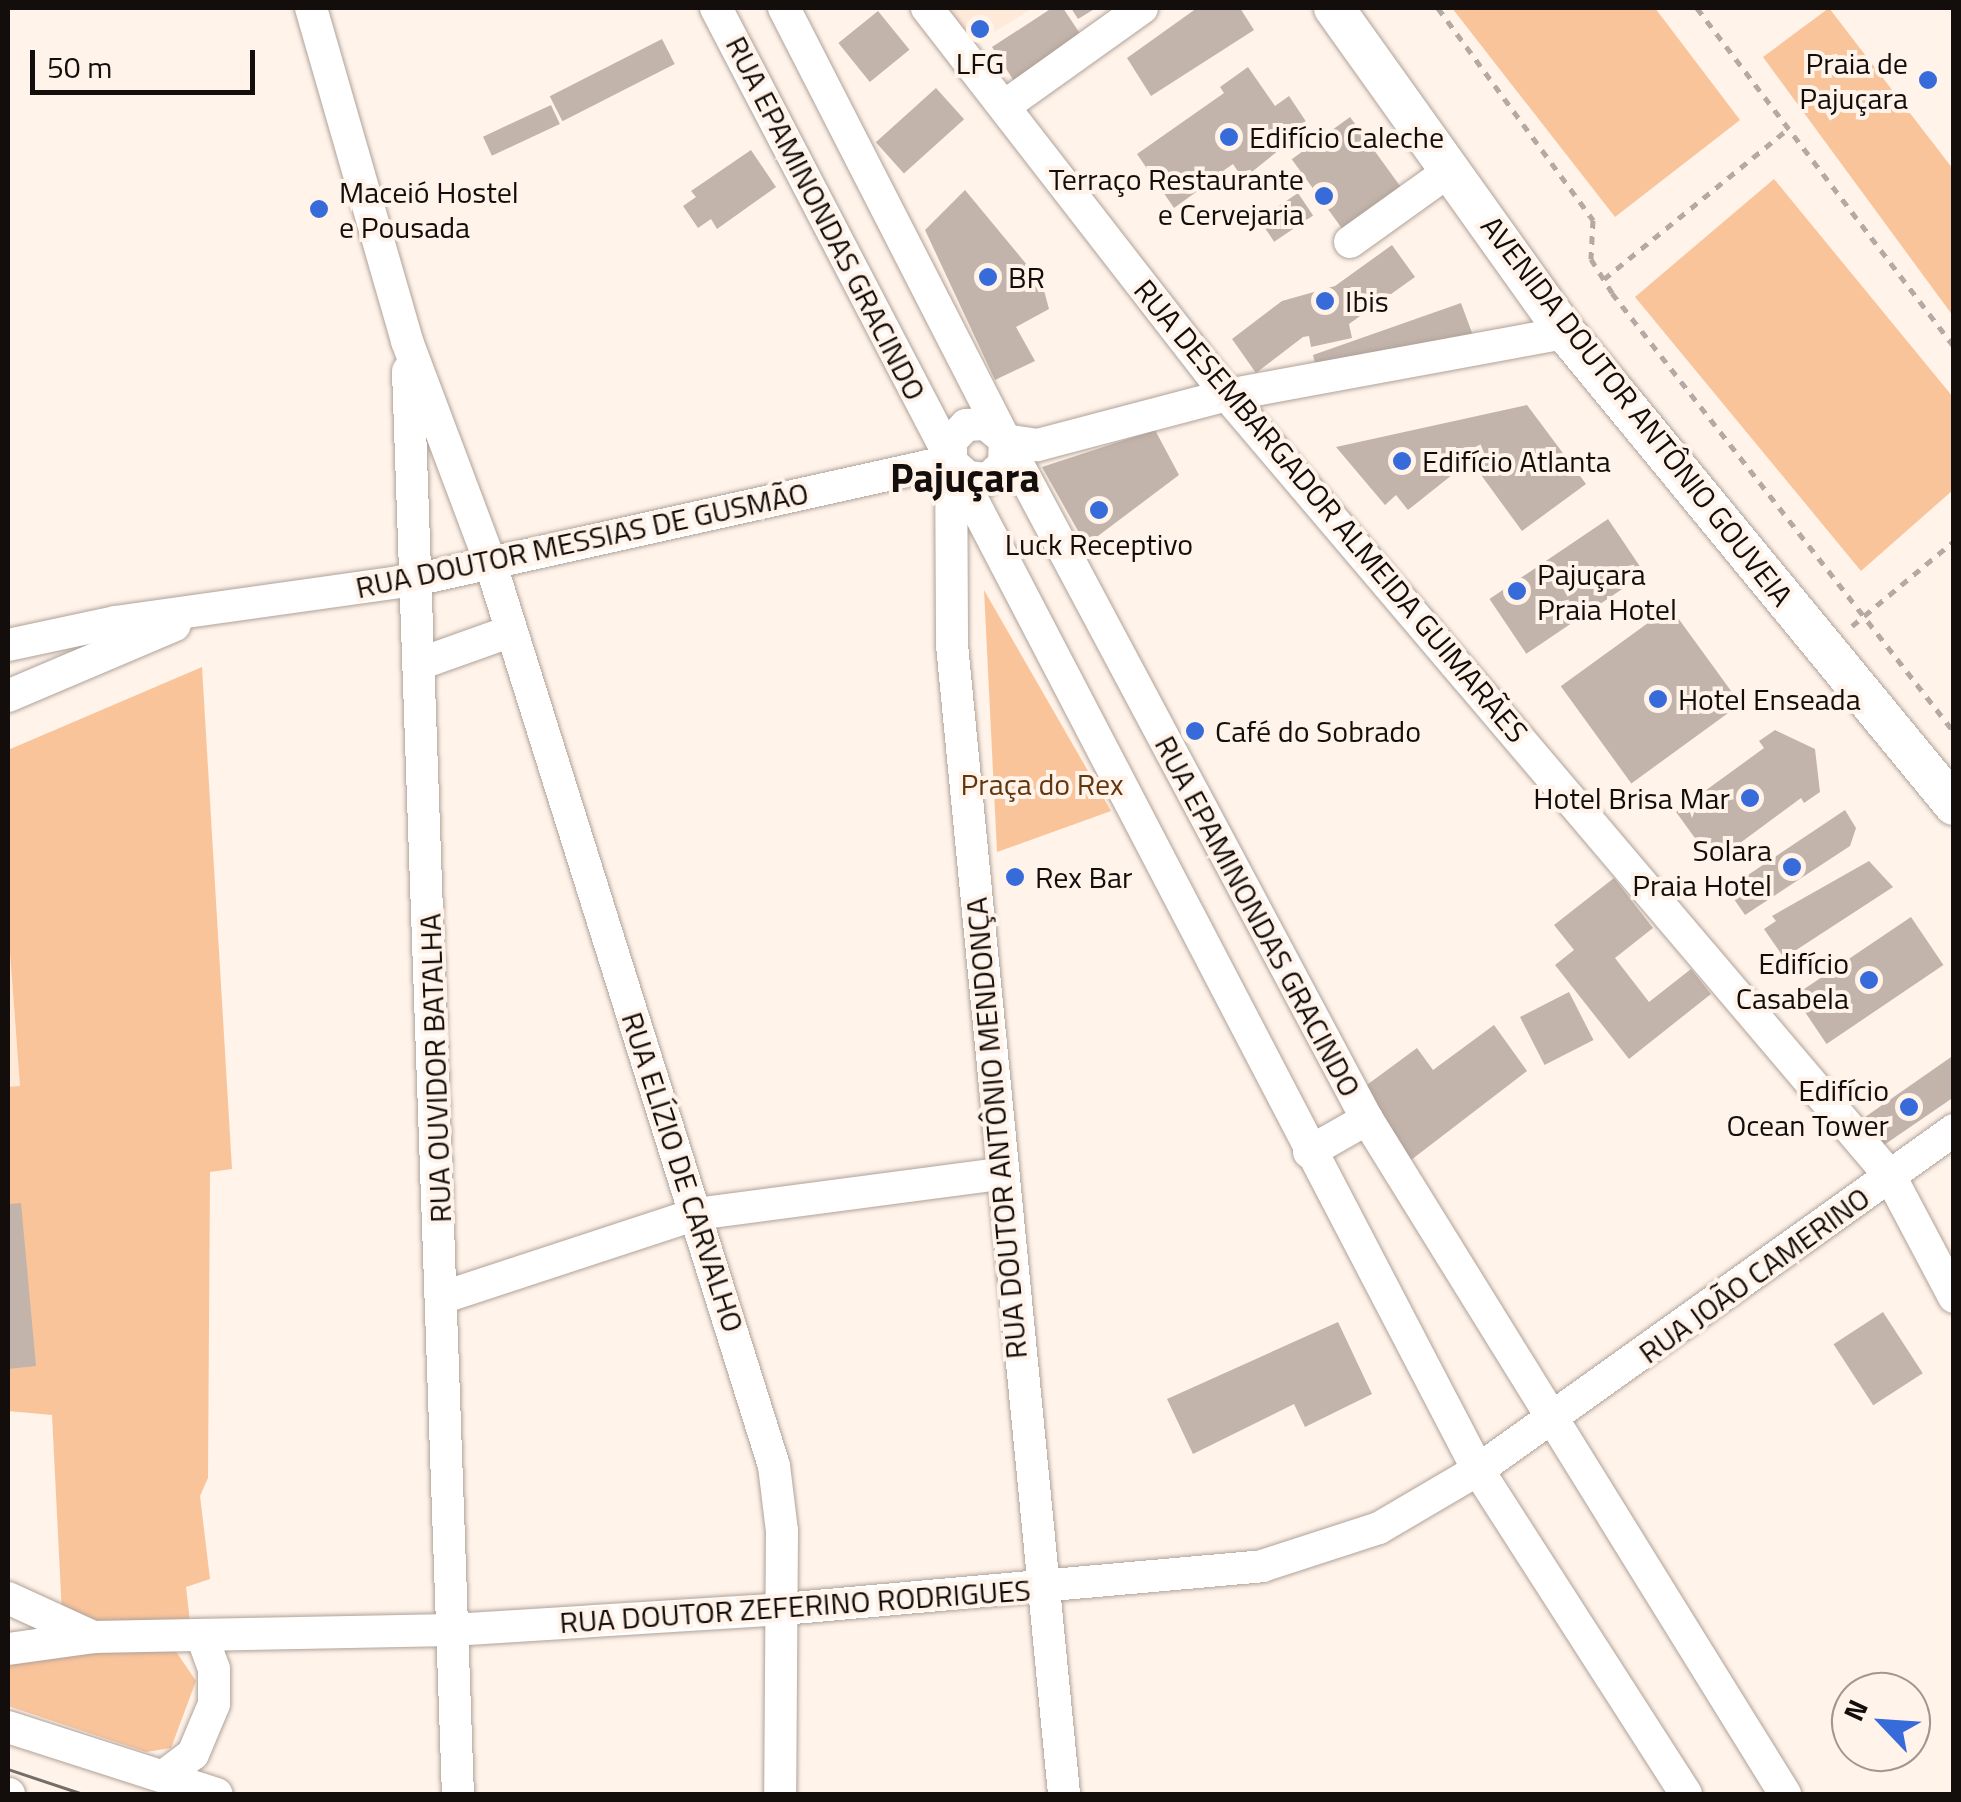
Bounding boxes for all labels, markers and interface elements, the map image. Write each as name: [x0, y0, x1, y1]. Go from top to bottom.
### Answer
marker: LFG: [969, 18, 991, 40]
scale bar: [35, 30, 260, 92]
street label: RUA EPAMINONDAS GRACINDO: [718, 30, 934, 406]
text: 50 m: [47, 44, 112, 90]
place label: LFG: [956, 45, 1004, 81]
place label: Praia de Pajuçara: [1799, 45, 1908, 116]
marker: Praia de Pajuçara: [1917, 69, 1939, 91]
place label: Edifício Caleche: [1249, 119, 1444, 155]
marker: Edifício Caleche: [1218, 126, 1240, 148]
place label: Terraço Restaurante e Cervejaria: [1049, 161, 1304, 232]
place label: Maceió Hostel e Pousada: [339, 174, 519, 244]
marker: Terraço Restaurante e Cervejaria: [1313, 185, 1335, 207]
marker: Maceió Hostel e Pousada: [308, 198, 330, 220]
street label: AVENIDA DOUTOR ANTÔNIO GOUVEIA: [1474, 209, 1800, 613]
place label: BR: [1008, 259, 1045, 295]
marker: BR: [977, 266, 999, 288]
street label: RUA DESEMBARGADOR ALMEIDA GUIMARÃES: [1127, 272, 1535, 750]
place label: Ibis: [1345, 283, 1389, 319]
marker: Ibis: [1314, 290, 1336, 312]
place label: Edifício Atlanta: [1422, 443, 1611, 479]
marker: Edifício Atlanta: [1391, 450, 1413, 472]
district label: Pajuçara: [890, 454, 1040, 502]
street label: RUA DOUTOR MESSIAS DE GUSMÃO: [352, 474, 812, 606]
marker: Luck Receptivo: [1088, 499, 1110, 521]
place label: Luck Receptivo: [1005, 526, 1193, 562]
place label: Pajuçara Praia Hotel: [1537, 556, 1677, 626]
marker: Pajuçara Praia Hotel: [1506, 580, 1528, 602]
place label: Hotel Enseada: [1678, 681, 1861, 717]
marker: Hotel Enseada: [1647, 688, 1669, 710]
place label: Café do Sobrado: [1215, 713, 1421, 749]
marker: Café do Sobrado: [1184, 720, 1206, 742]
street label: RUA EPAMINONDAS GRACINDO: [1147, 730, 1369, 1102]
park label: Praça do Rex: [960, 766, 1124, 802]
place label: Hotel Brisa Mar: [1533, 780, 1730, 816]
marker: Hotel Brisa Mar: [1739, 787, 1761, 809]
place label: Solara Praia Hotel: [1632, 832, 1772, 902]
marker: Solara Praia Hotel: [1781, 856, 1803, 878]
place label: Rex Bar: [1035, 859, 1132, 895]
marker: Rex Bar: [1004, 866, 1026, 888]
street label: RUA DOUTOR ANTÔNIO MENDONÇA: [958, 896, 1034, 1360]
street label: RUA OUVIDOR BATALHA: [412, 913, 458, 1223]
place label: Edifício Casabela: [1736, 945, 1849, 1016]
marker: Edifício Casabela: [1858, 969, 1880, 991]
street label: RUA ELÍZIO DE CARVALHO: [614, 1008, 752, 1336]
place label: Edifício Ocean Tower: [1726, 1072, 1889, 1142]
marker: Edifício Ocean Tower: [1898, 1096, 1920, 1118]
street label: RUA JOÃO CAMERINO: [1632, 1179, 1876, 1371]
street label: RUA DOUTOR ZEFERINO RODRIGUES: [558, 1572, 1032, 1640]
north arrow: [1831, 1672, 1931, 1772]
text: N: [1832, 1692, 1879, 1728]

